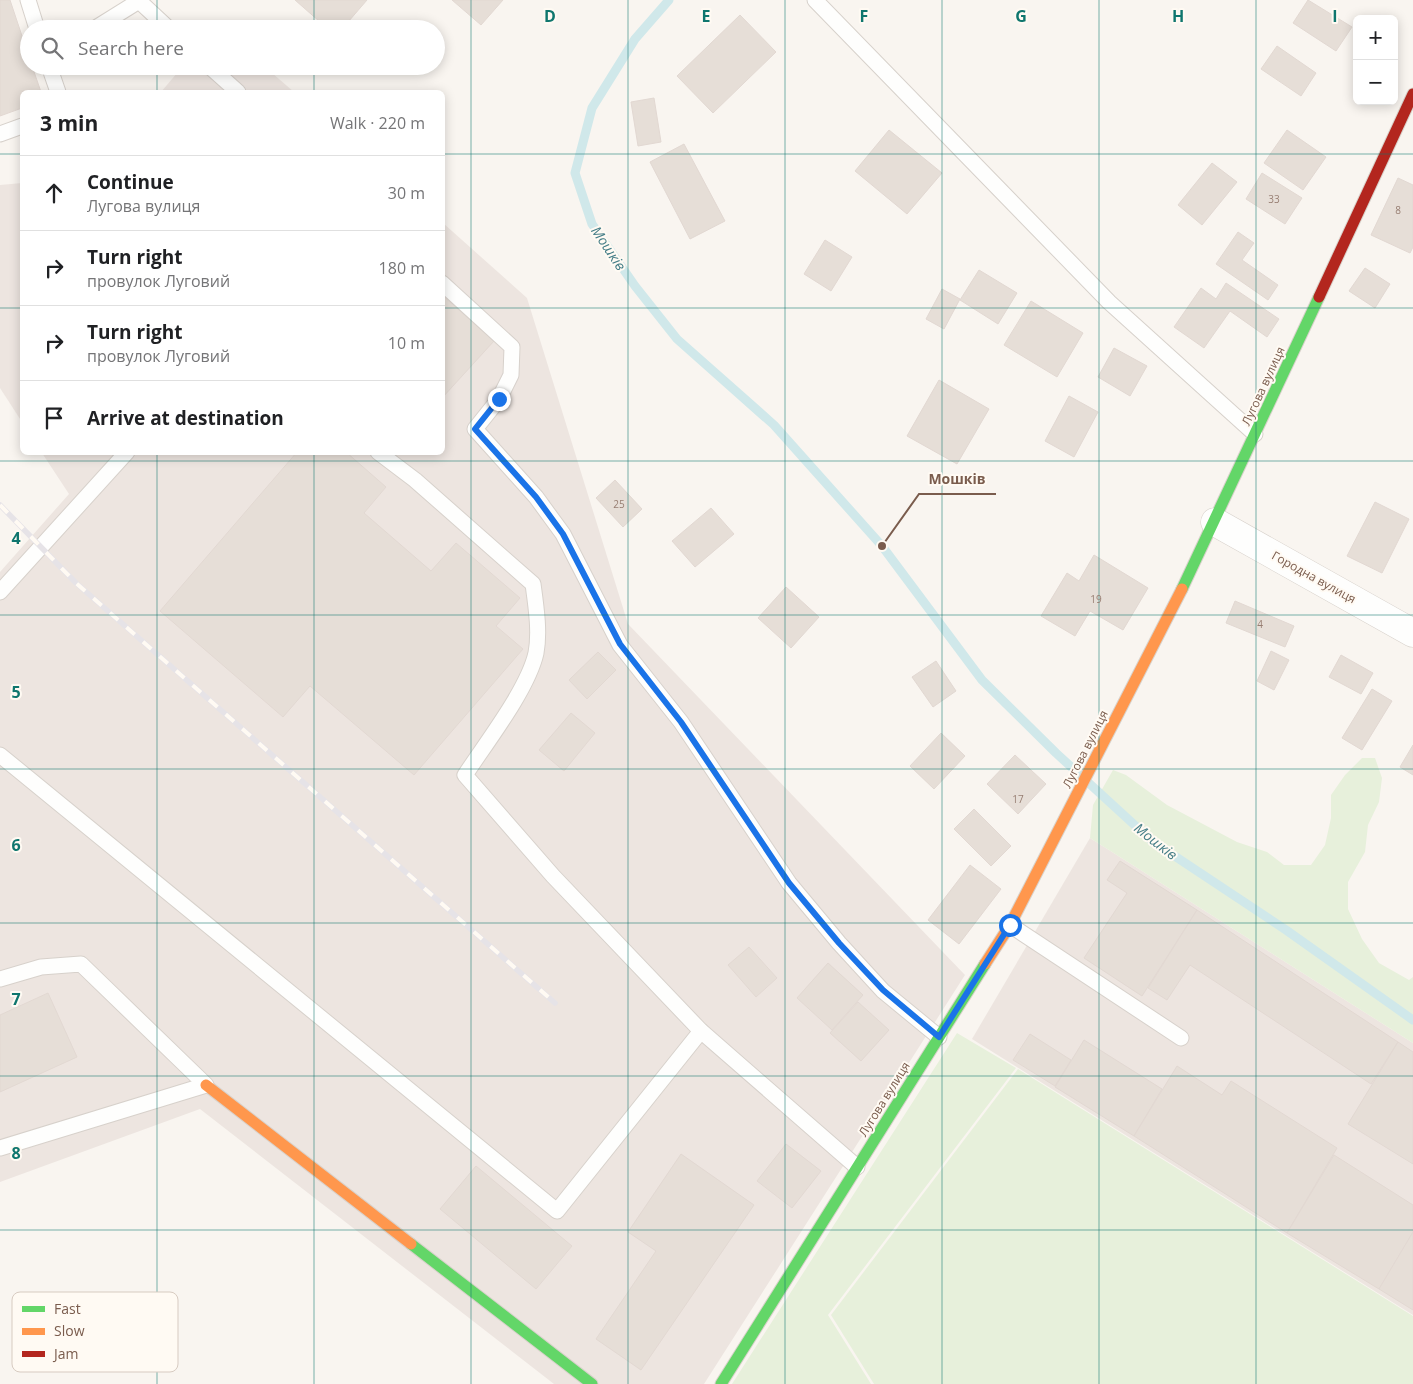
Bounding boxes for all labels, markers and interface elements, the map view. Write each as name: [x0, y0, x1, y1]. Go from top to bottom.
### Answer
text: D: [544, 5, 556, 27]
text: E: [702, 5, 711, 27]
text: F: [860, 5, 868, 27]
text: G: [1015, 5, 1027, 27]
text: H: [1172, 5, 1184, 27]
text: I: [1332, 5, 1338, 27]
map controls: [1353, 15, 1398, 105]
button: +: [1353, 15, 1398, 60]
search box: [20, 20, 445, 75]
icon: search: [38, 34, 66, 62]
text: Search here: [78, 35, 184, 61]
button: −: [1353, 60, 1398, 105]
text: 3 min: [40, 109, 98, 137]
text: Walk · 220 m: [330, 112, 425, 134]
text: Continue: [87, 169, 174, 195]
icon: ahead: [40, 179, 68, 207]
text: 30 m: [388, 182, 425, 204]
house number: 33: [1268, 192, 1280, 206]
text: Лугова вулиця: [87, 195, 200, 217]
house number: 8: [1395, 203, 1401, 217]
water label: Мошків: [587, 222, 631, 274]
text: Turn right: [87, 244, 182, 270]
icon: right: [40, 254, 68, 282]
text: 180 m: [379, 257, 425, 279]
text: провулок Луговий: [87, 270, 230, 292]
text: Turn right: [87, 319, 182, 345]
icon: right: [40, 329, 68, 357]
text: 10 m: [388, 332, 425, 354]
street label: Лугова вулиця: [1237, 344, 1289, 428]
text: провулок Луговий: [87, 345, 230, 367]
route end: [488, 388, 511, 411]
icon: arrive: [40, 404, 68, 432]
text: Arrive at destination: [87, 405, 284, 431]
callout: Мошків: [919, 465, 996, 494]
text: Мошків: [928, 469, 986, 488]
house number: 25: [613, 497, 625, 511]
text: 4: [11, 527, 21, 549]
street label: Городна вулиця: [1269, 547, 1359, 607]
house number: 19: [1090, 592, 1102, 606]
house number: 4: [1257, 617, 1263, 631]
text: 5: [11, 681, 21, 703]
street label: Лугова вулиця: [1058, 707, 1112, 791]
house number: 17: [1012, 792, 1024, 806]
water label: Мошків: [1131, 818, 1182, 864]
text: 6: [11, 834, 21, 856]
route start: [999, 914, 1022, 937]
text: 7: [11, 988, 21, 1010]
street label: Лугова вулиця: [854, 1058, 914, 1140]
text: 8: [11, 1142, 21, 1164]
legend: [12, 1292, 178, 1372]
text: Fast: [54, 1299, 81, 1318]
text: Slow: [54, 1321, 85, 1340]
text: Jam: [52, 1344, 79, 1363]

